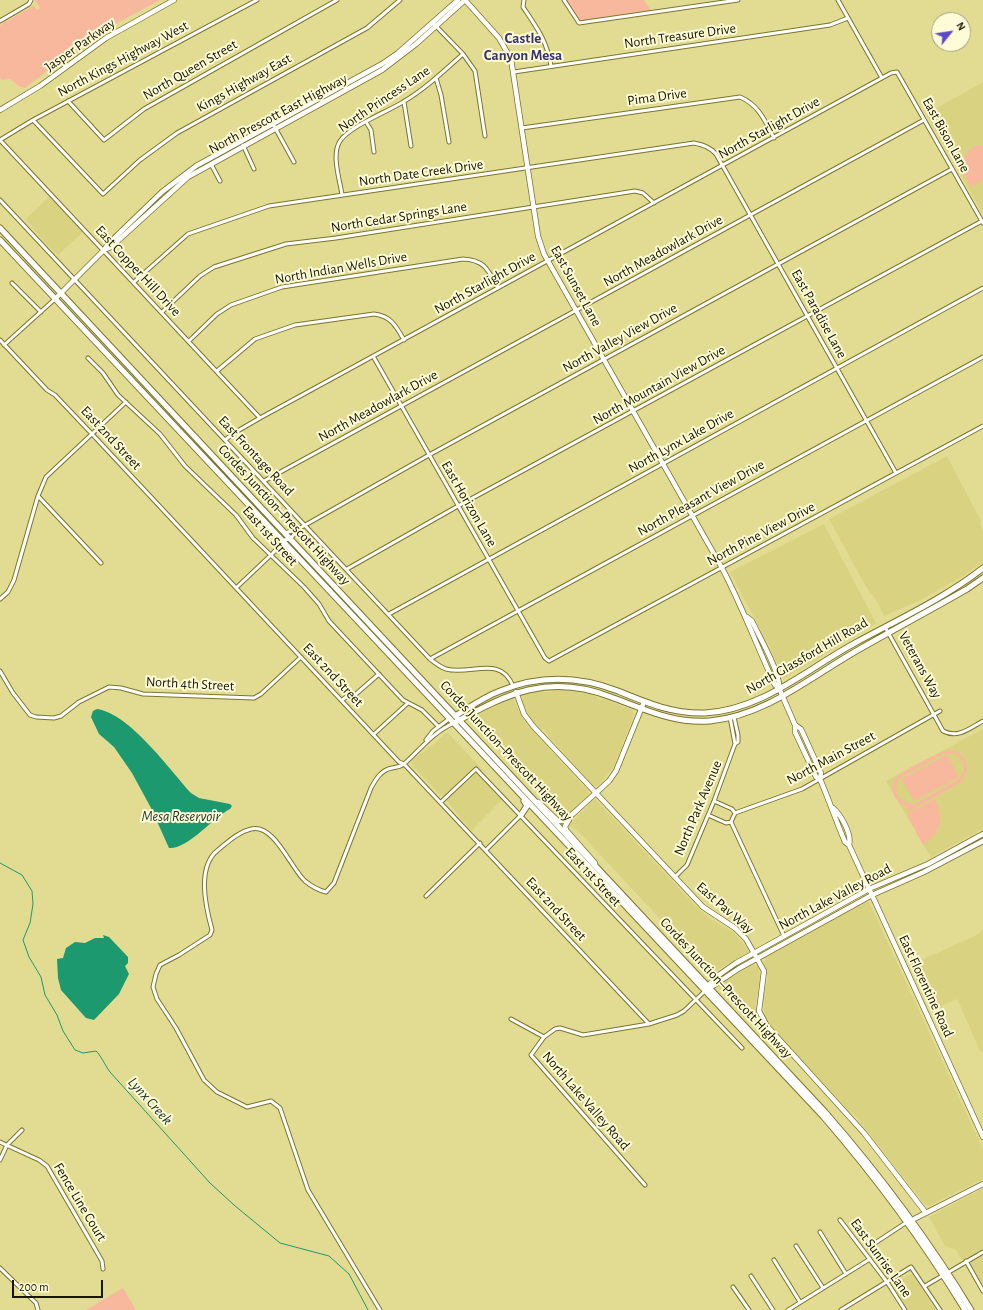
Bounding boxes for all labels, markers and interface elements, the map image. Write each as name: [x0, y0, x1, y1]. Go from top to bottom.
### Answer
north arrow: [931, 12, 971, 52]
street label: Jasper Parkway: [42, 15, 118, 75]
street label: North Kings Highway West: [55, 17, 191, 101]
street label: North Treasure Drive: [623, 20, 737, 52]
text: N: [954, 20, 968, 32]
district label: Castle Canyon Mesa: [484, 29, 562, 64]
street label: North Queen Street: [140, 36, 240, 104]
street label: Kings Highway East: [194, 50, 294, 116]
street label: North Princess Lane: [335, 62, 433, 136]
street label: North Prescott East Highway: [206, 70, 350, 158]
street label: Pima Drive: [626, 85, 688, 109]
street label: North Starlight Drive: [715, 93, 823, 163]
street label: East Bison Lane: [919, 95, 973, 175]
street label: North Date Creek Drive: [358, 156, 484, 190]
street label: North Cedar Springs Lane: [330, 198, 468, 236]
street label: North Meadowlark Drive: [600, 211, 726, 291]
street label: East Copper Hill Drive: [92, 222, 184, 320]
street label: East Sunset Lane: [547, 243, 605, 329]
street label: North Indian Wells Drive: [274, 248, 408, 288]
street label: North Starlight Drive: [431, 248, 539, 318]
street label: East Paradise Lane: [788, 266, 850, 362]
street label: North Valley View Drive: [560, 300, 680, 376]
street label: North Mountain View Drive: [590, 342, 728, 428]
street label: North Meadowlark Drive: [315, 366, 441, 446]
street label: East 2nd Street: [77, 403, 145, 473]
street label: North Lynx Lake Drive: [625, 405, 737, 477]
street label: East Frontage Road: [215, 413, 297, 499]
street label: Cordes Junction–Prescott Highway: [214, 441, 354, 589]
street label: North Pleasant View Drive: [635, 456, 767, 540]
street label: East Horizon Lane: [438, 458, 500, 550]
street label: North Pine View Drive: [704, 498, 818, 570]
street label: East 1st Street: [239, 503, 301, 569]
street label: North Glassford Hill Road: [743, 614, 871, 698]
street label: Veterans Way: [895, 629, 945, 701]
street label: East 2nd Street: [299, 640, 367, 710]
street label: North 4th Street: [145, 673, 235, 695]
street label: Cordes Junction–Prescott Highway: [436, 677, 576, 825]
street label: North Main Street: [784, 728, 878, 788]
street label: North Park Avenue: [670, 758, 726, 858]
water label: Mesa Reservoir: [142, 807, 220, 825]
street label: East 1st Street: [561, 844, 625, 910]
street label: North Lake Valley Road: [776, 860, 894, 934]
street label: East 2nd Street: [522, 874, 590, 944]
street label: East Pav Way: [693, 879, 757, 937]
street label: Cordes Junction–Prescott Highway: [656, 914, 796, 1062]
street label: East Florentine Road: [895, 932, 957, 1040]
street label: North Lake Valley Road: [539, 1048, 633, 1154]
water label: Lynx Creek: [124, 1073, 176, 1129]
street label: Fence Line Court: [50, 1160, 110, 1244]
street label: East Sunrise Lane: [847, 1215, 915, 1301]
scale bar: [14, 1272, 105, 1298]
text: 200 m: [19, 1281, 49, 1293]

